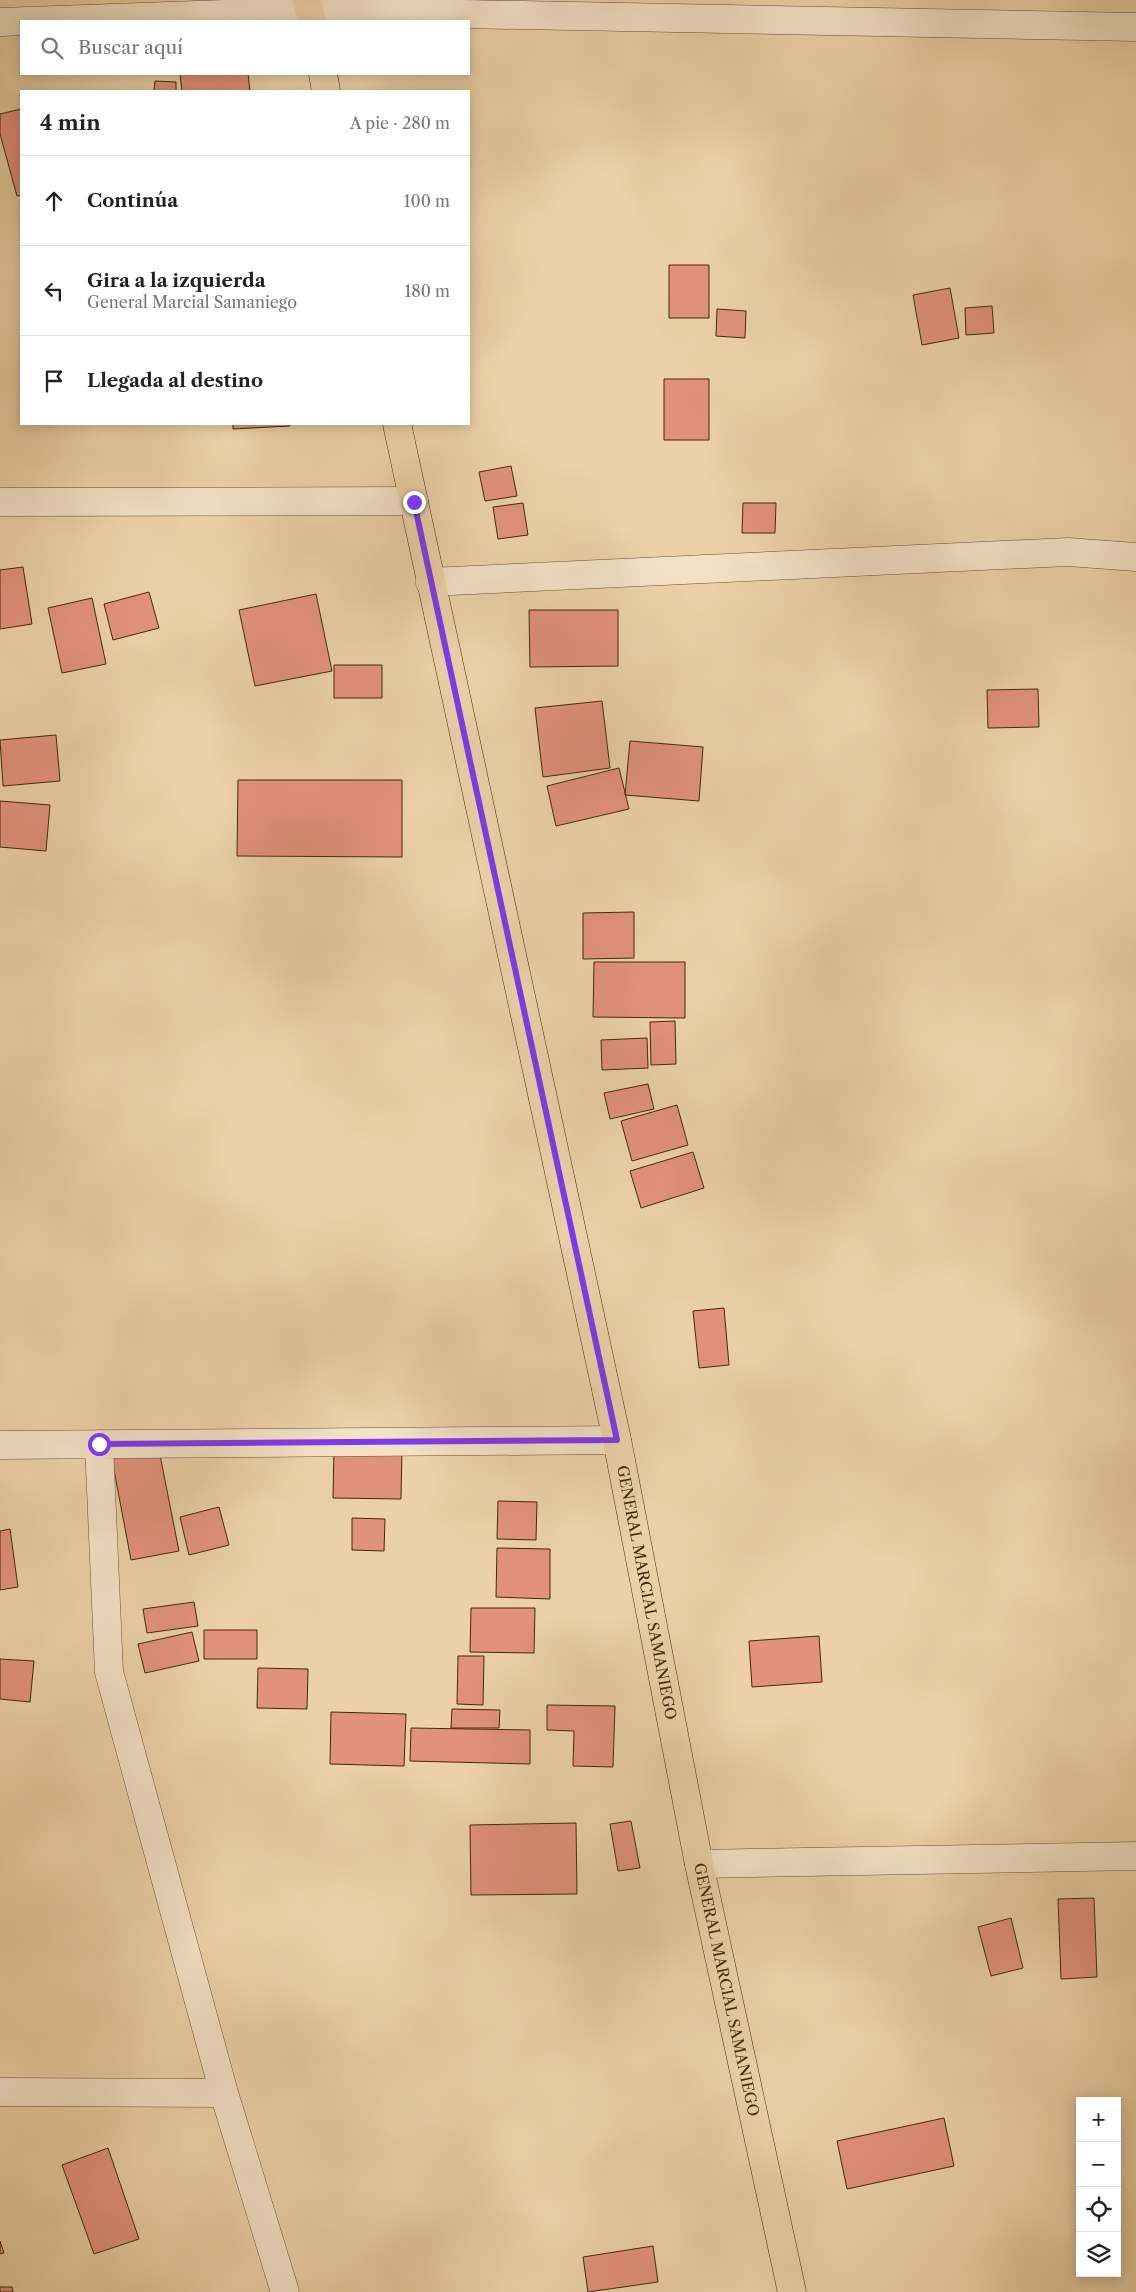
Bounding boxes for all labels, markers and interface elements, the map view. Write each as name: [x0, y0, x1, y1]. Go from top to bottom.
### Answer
search box: [20, 20, 470, 75]
icon: search: [38, 34, 66, 62]
text: Buscar aquí: [78, 36, 183, 59]
text: 4 min: [40, 110, 101, 135]
text: A pie · 280 m: [350, 113, 450, 133]
icon: ahead: [40, 187, 68, 215]
text: Continúa: [87, 189, 178, 212]
text: 100 m: [404, 191, 450, 211]
text: Gira a la izquierda: [87, 269, 266, 292]
icon: left: [40, 277, 68, 305]
text: 180 m: [404, 281, 450, 301]
text: General Marcial Samaniego: [87, 292, 297, 312]
icon: arrive: [40, 367, 68, 395]
text: Llegada al destino: [87, 369, 263, 392]
route end: [403, 491, 426, 514]
route start: [88, 1433, 111, 1456]
street label: GENERAL MARCIAL SAMANIEGO: [613, 1464, 681, 1721]
street label: GENERAL MARCIAL SAMANIEGO: [690, 1861, 764, 2118]
map controls: [1076, 2097, 1121, 2277]
button: +: [1076, 2097, 1121, 2142]
button: −: [1076, 2142, 1121, 2187]
button: locate: [1076, 2187, 1121, 2232]
button: layers: [1076, 2232, 1121, 2277]

